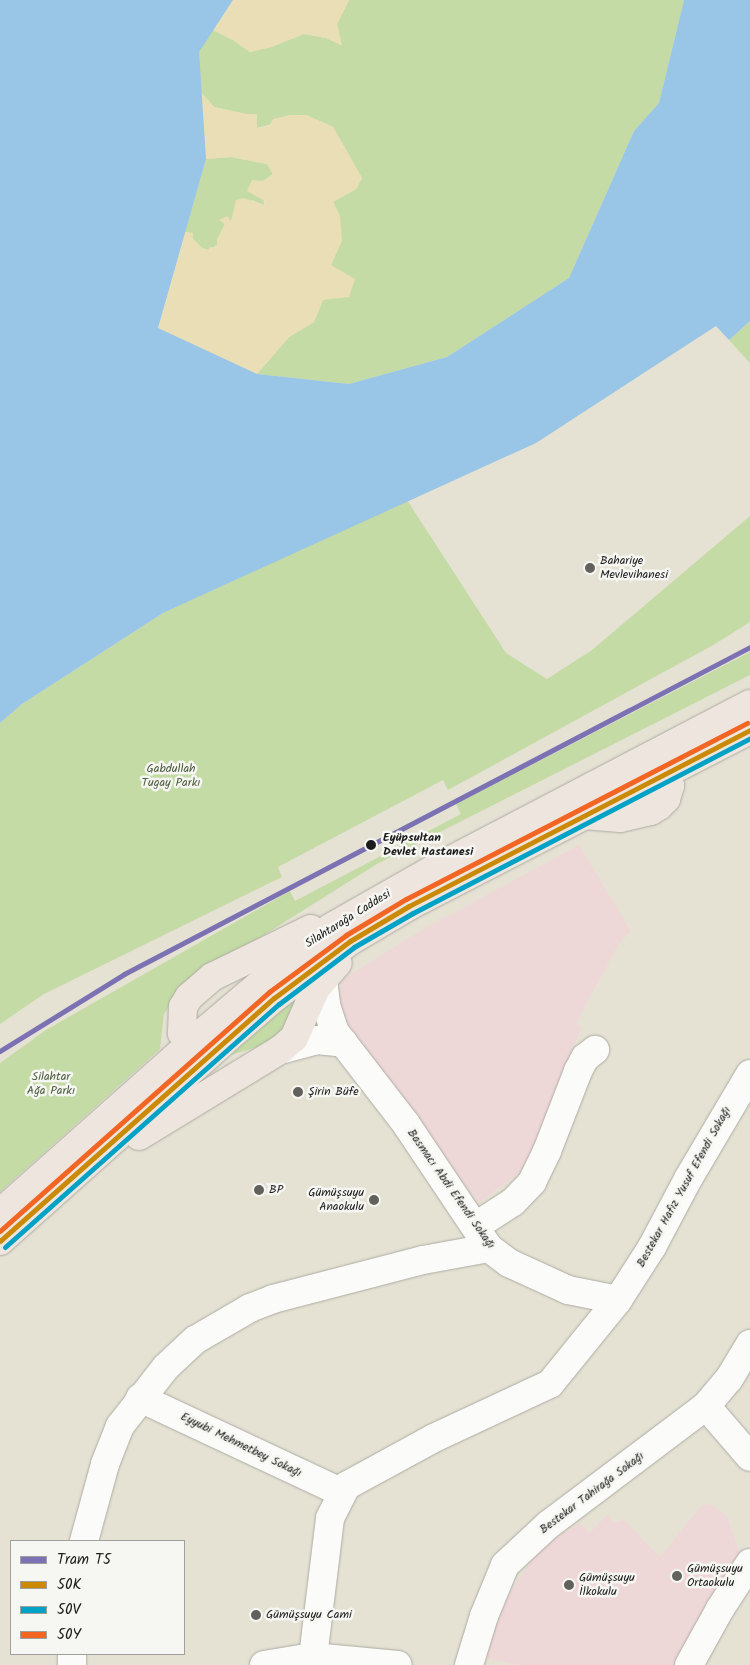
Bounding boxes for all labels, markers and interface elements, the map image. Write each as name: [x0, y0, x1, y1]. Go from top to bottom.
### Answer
place label: Bahariye Mevlevihanesi: [600, 554, 668, 582]
marker: Bahariye Mevlevihanesi: [584, 562, 596, 574]
park label: Gabdullah Tugay Parkı: [142, 762, 200, 790]
place label: Eyüpsultan Devlet Hastanesi: [383, 831, 473, 859]
marker: Eyüpsultan Devlet Hastanesi: [363, 837, 379, 853]
street label: Silahtarağa Caddesi: [302, 887, 394, 951]
park label: Silahtar Ağa Parkı: [27, 1070, 75, 1098]
place label: Şirin Büfe: [308, 1085, 359, 1099]
marker: Şirin Büfe: [292, 1086, 304, 1098]
street label: Bestekar Hafız Yusuf Efendi Sokağı: [634, 1104, 734, 1270]
street label: Basmacı Abdi Efendi Sokağı: [404, 1126, 498, 1252]
place label: BP: [269, 1183, 283, 1197]
marker: BP: [253, 1184, 265, 1196]
place label: Gümüşsuyu Anaokulu: [308, 1186, 364, 1214]
marker: Gümüşsuyu Anaokulu: [368, 1194, 380, 1206]
street label: Eyyubi Mehmetbey Sokağı: [178, 1409, 304, 1481]
street label: Bestekar Tahirağa Sokağı: [537, 1449, 647, 1537]
legend: [10, 1540, 185, 1655]
text: Tram T5: [57, 1548, 111, 1572]
place label: Gümüşsuyu Ortaokulu: [687, 1562, 743, 1590]
marker: Gümüşsuyu Ortaokulu: [671, 1570, 683, 1582]
place label: Gümüşsuyu İlkokulu: [579, 1571, 635, 1599]
text: 50K: [57, 1573, 81, 1597]
marker: Gümüşsuyu İlkokulu: [563, 1579, 575, 1591]
text: 50V: [57, 1598, 81, 1622]
place label: Gümüşsuyu Cami: [266, 1608, 352, 1622]
marker: Gümüşsuyu Cami: [250, 1609, 262, 1621]
text: 50Y: [57, 1623, 81, 1647]

